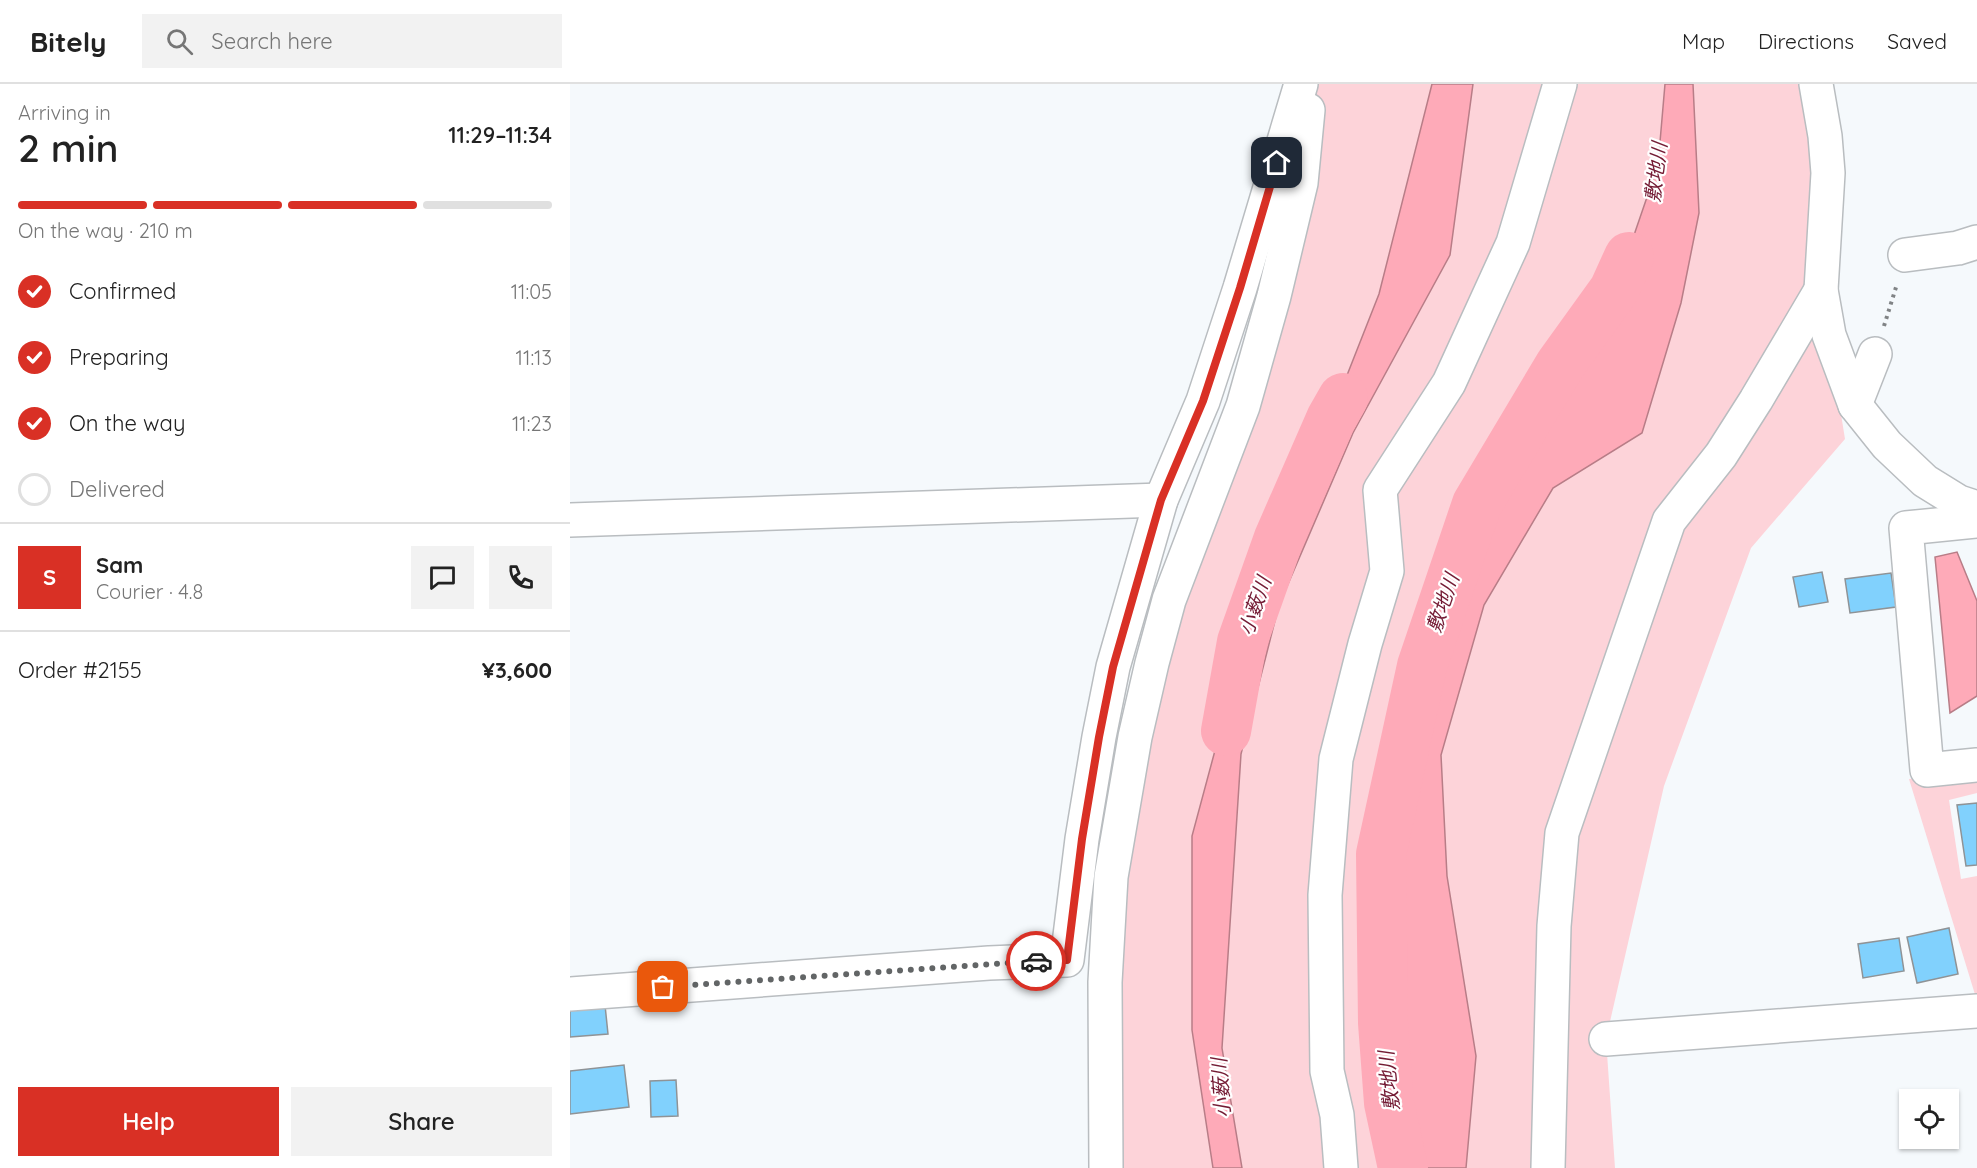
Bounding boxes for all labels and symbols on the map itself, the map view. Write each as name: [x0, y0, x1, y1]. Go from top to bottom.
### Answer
pin: [1251, 137, 1302, 188]
water label: 敷地川: [1639, 139, 1672, 203]
water label: 敷地川: [1421, 569, 1465, 635]
water label: 小薮川: [1233, 572, 1277, 638]
courier: [1006, 931, 1066, 991]
pin: [637, 961, 688, 1012]
water label: 敷地川: [1373, 1048, 1404, 1112]
water label: 小薮川: [1206, 1055, 1235, 1119]

